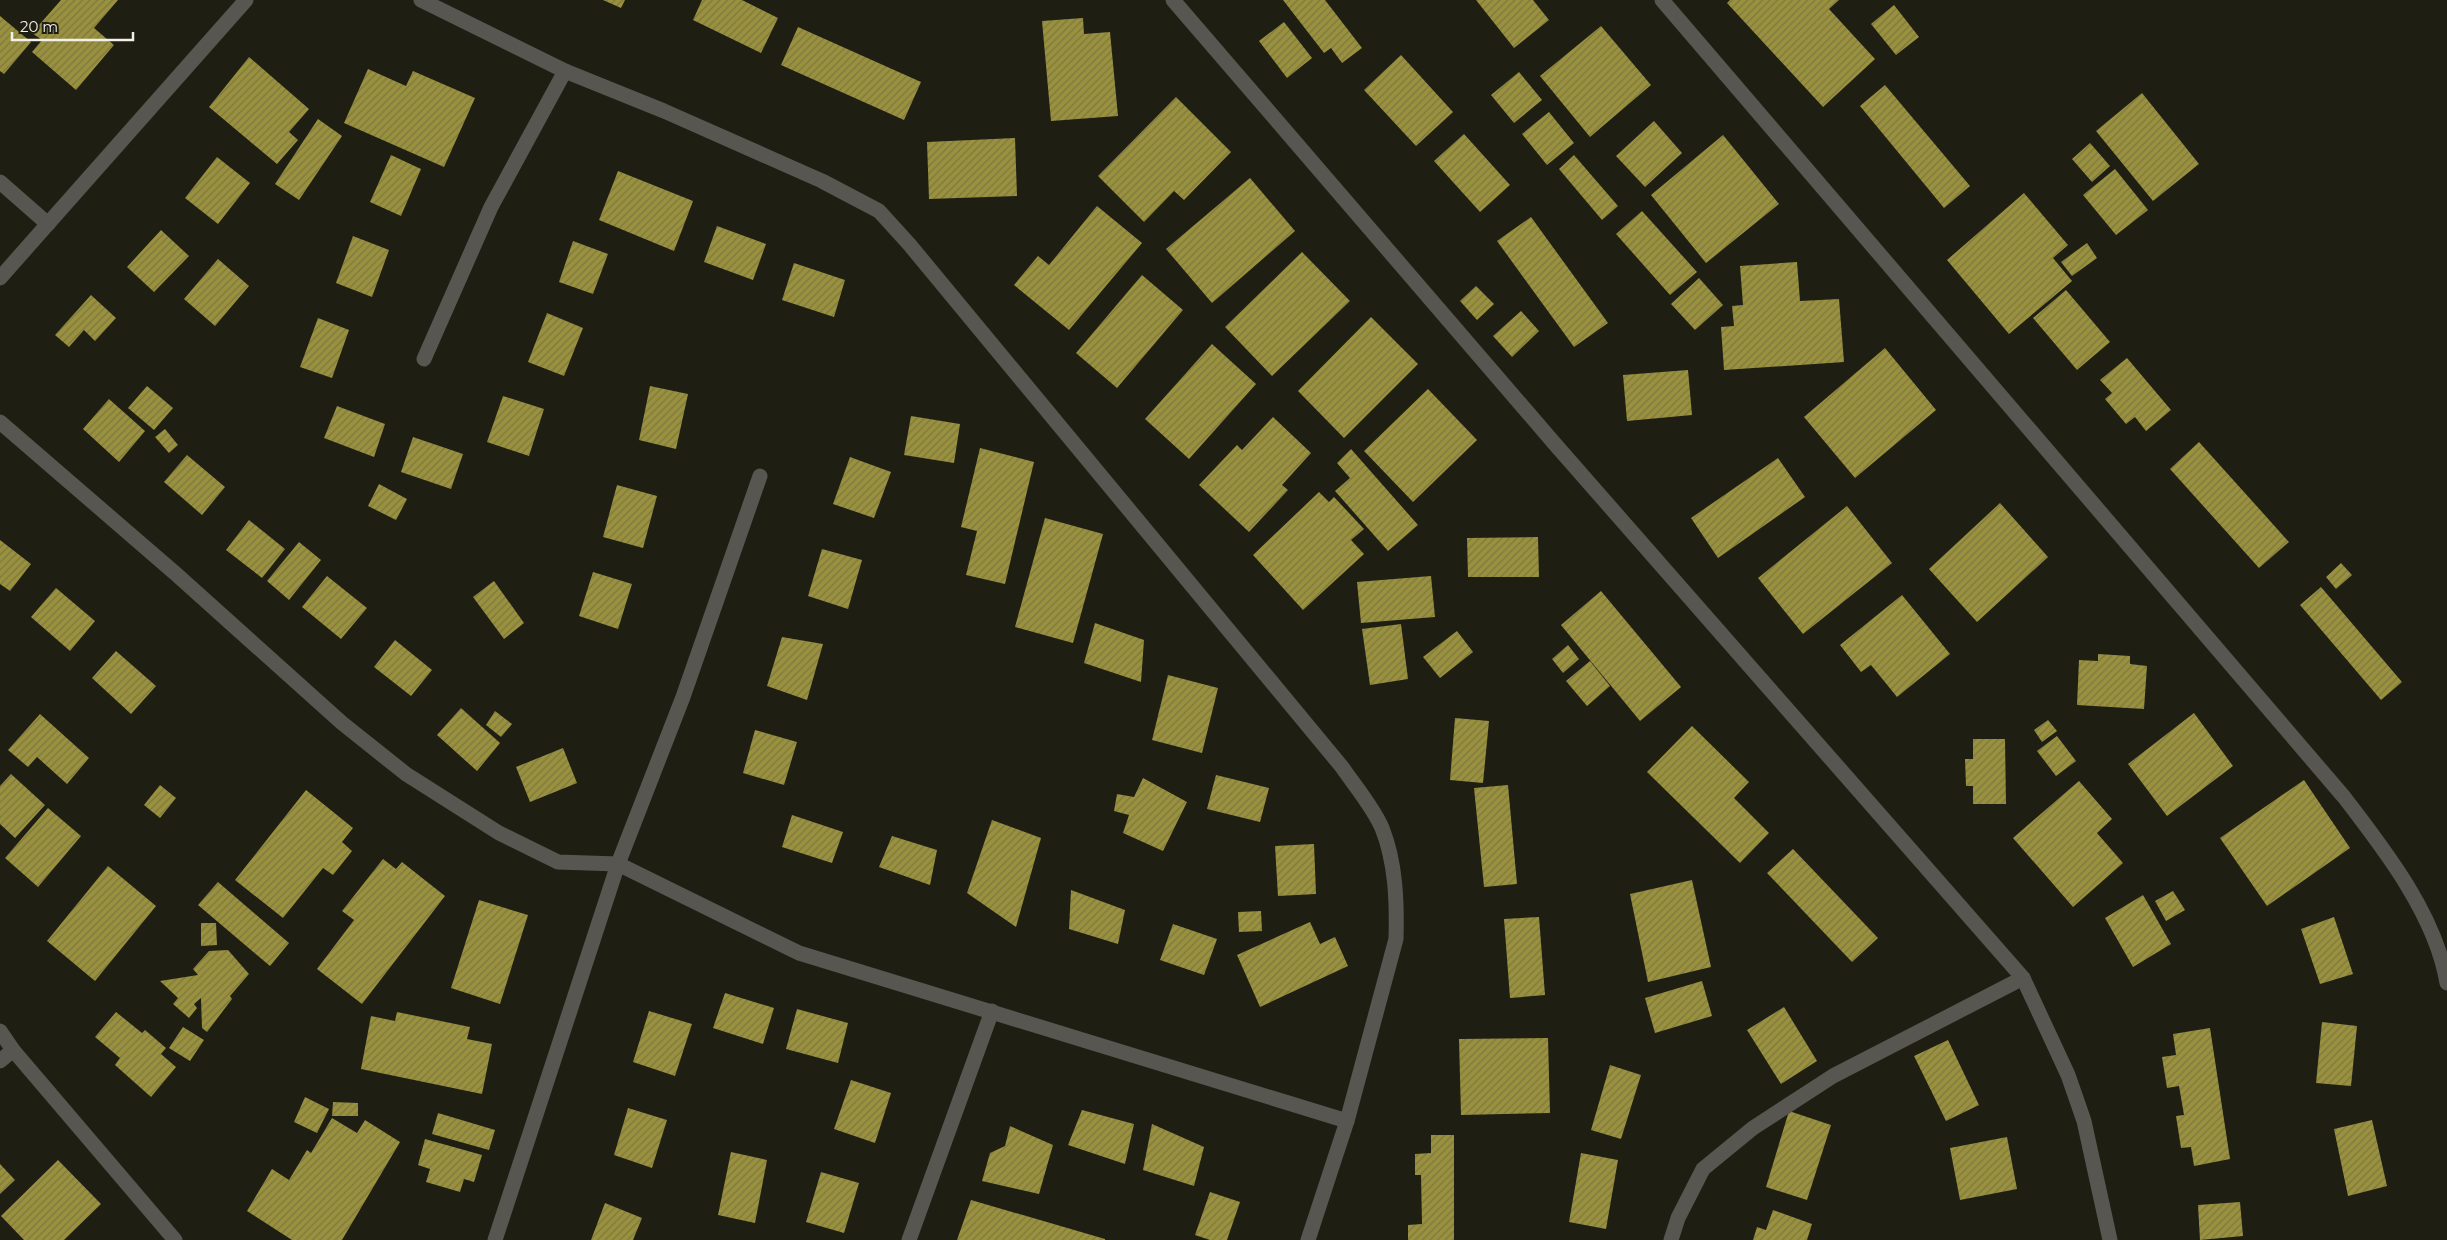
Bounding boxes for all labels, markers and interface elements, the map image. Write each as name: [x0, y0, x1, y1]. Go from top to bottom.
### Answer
scale bar: [12, 10, 134, 42]
text: 20 m: [20, 17, 58, 36]

